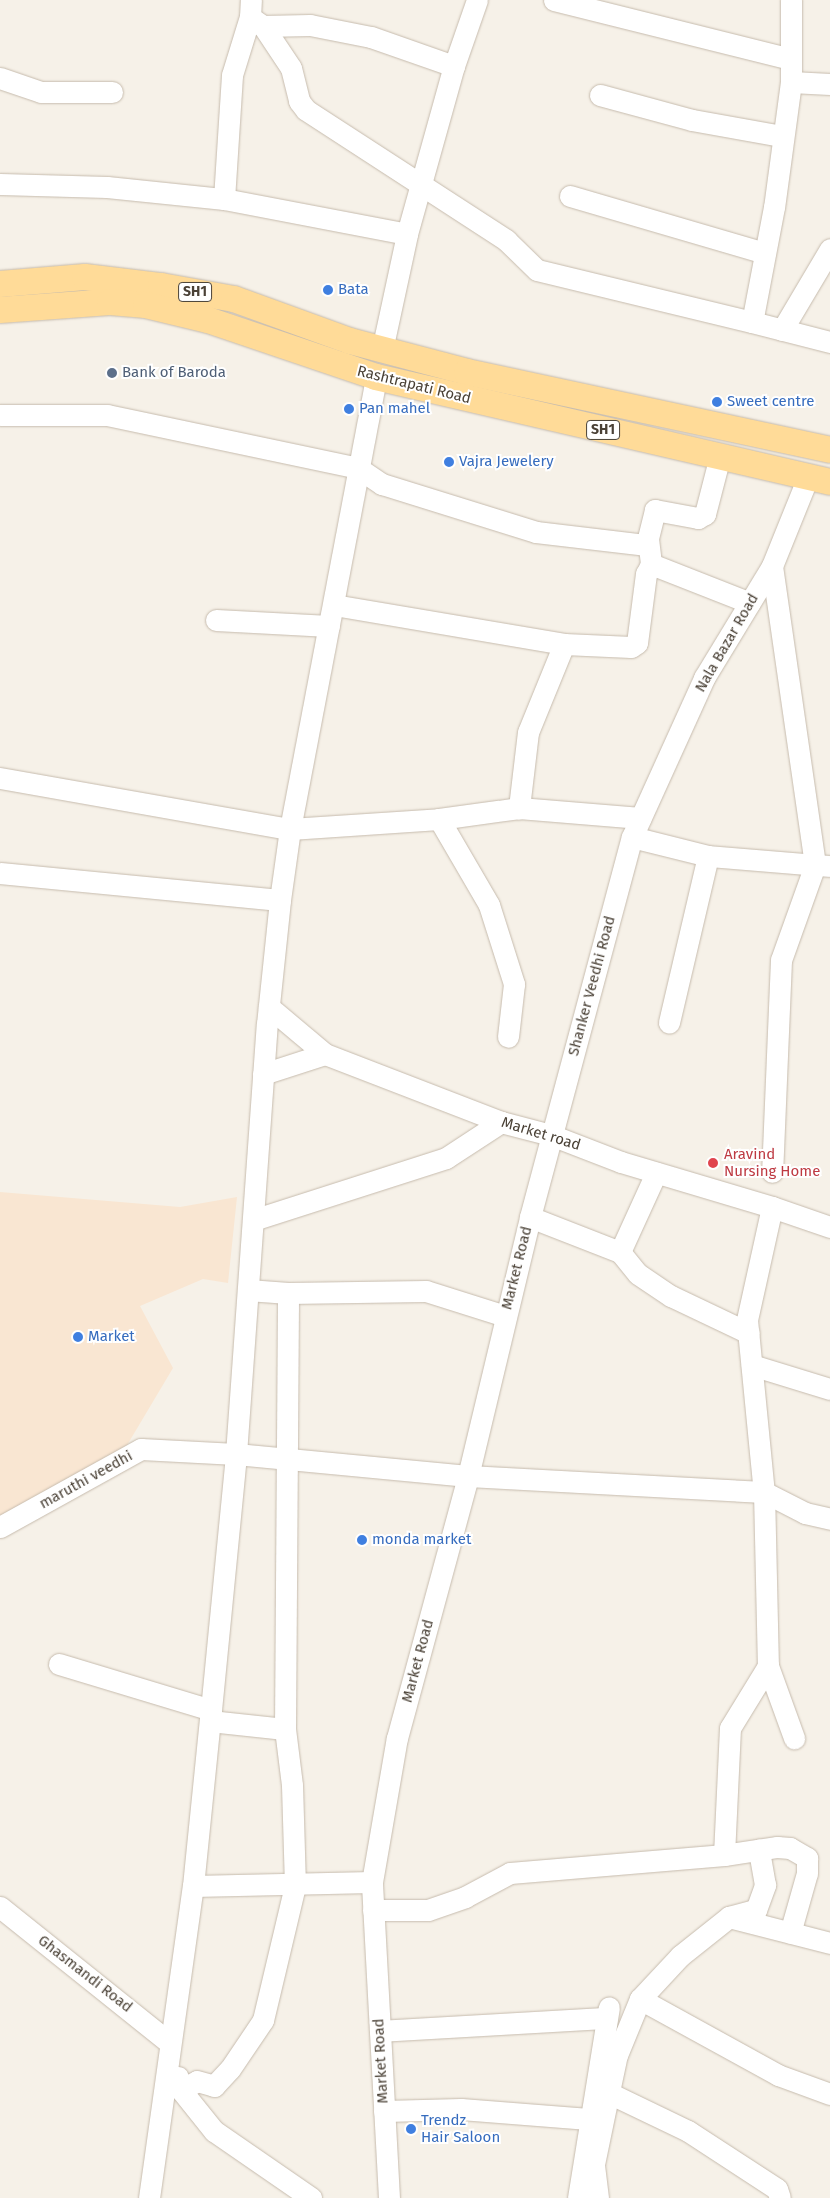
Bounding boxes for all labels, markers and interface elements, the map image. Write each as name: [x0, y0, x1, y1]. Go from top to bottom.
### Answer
road number: SH1: [178, 280, 212, 304]
place label: Bata: [338, 281, 369, 299]
marker: Bata: [322, 284, 334, 296]
street label: Rashtrapati Road: [355, 362, 473, 408]
place label: Bank of Baroda: [122, 364, 226, 382]
marker: Bank of Baroda: [106, 367, 118, 379]
place label: Sweet centre: [727, 393, 814, 411]
marker: Sweet centre: [711, 396, 723, 408]
place label: Pan mahel: [359, 400, 430, 418]
marker: Pan mahel: [343, 403, 355, 415]
road number: SH1: [586, 418, 620, 442]
place label: Vajra Jewelery: [459, 453, 554, 471]
marker: Vajra Jewelery: [443, 456, 455, 468]
street label: Nala Bazar Road: [691, 591, 763, 695]
street label: Shanker Veedhi Road: [565, 914, 619, 1058]
street label: Market road: [499, 1113, 583, 1155]
place label: Aravind Nursing Home: [724, 1145, 820, 1180]
marker: Aravind Nursing Home: [706, 1156, 720, 1170]
street label: Market Road: [498, 1224, 536, 1312]
place label: Market: [88, 1328, 135, 1346]
marker: Market: [72, 1331, 84, 1343]
street label: maruthi veedhi: [36, 1447, 136, 1513]
place label: monda market: [372, 1531, 471, 1549]
marker: monda market: [356, 1534, 368, 1546]
street label: Market Road: [398, 1617, 438, 1705]
street label: Ghasmandi Road: [34, 1932, 136, 2016]
street label: Market Road: [370, 2018, 392, 2104]
place label: Trendz Hair Saloon: [421, 2111, 500, 2146]
marker: Trendz Hair Saloon: [405, 2123, 417, 2135]

